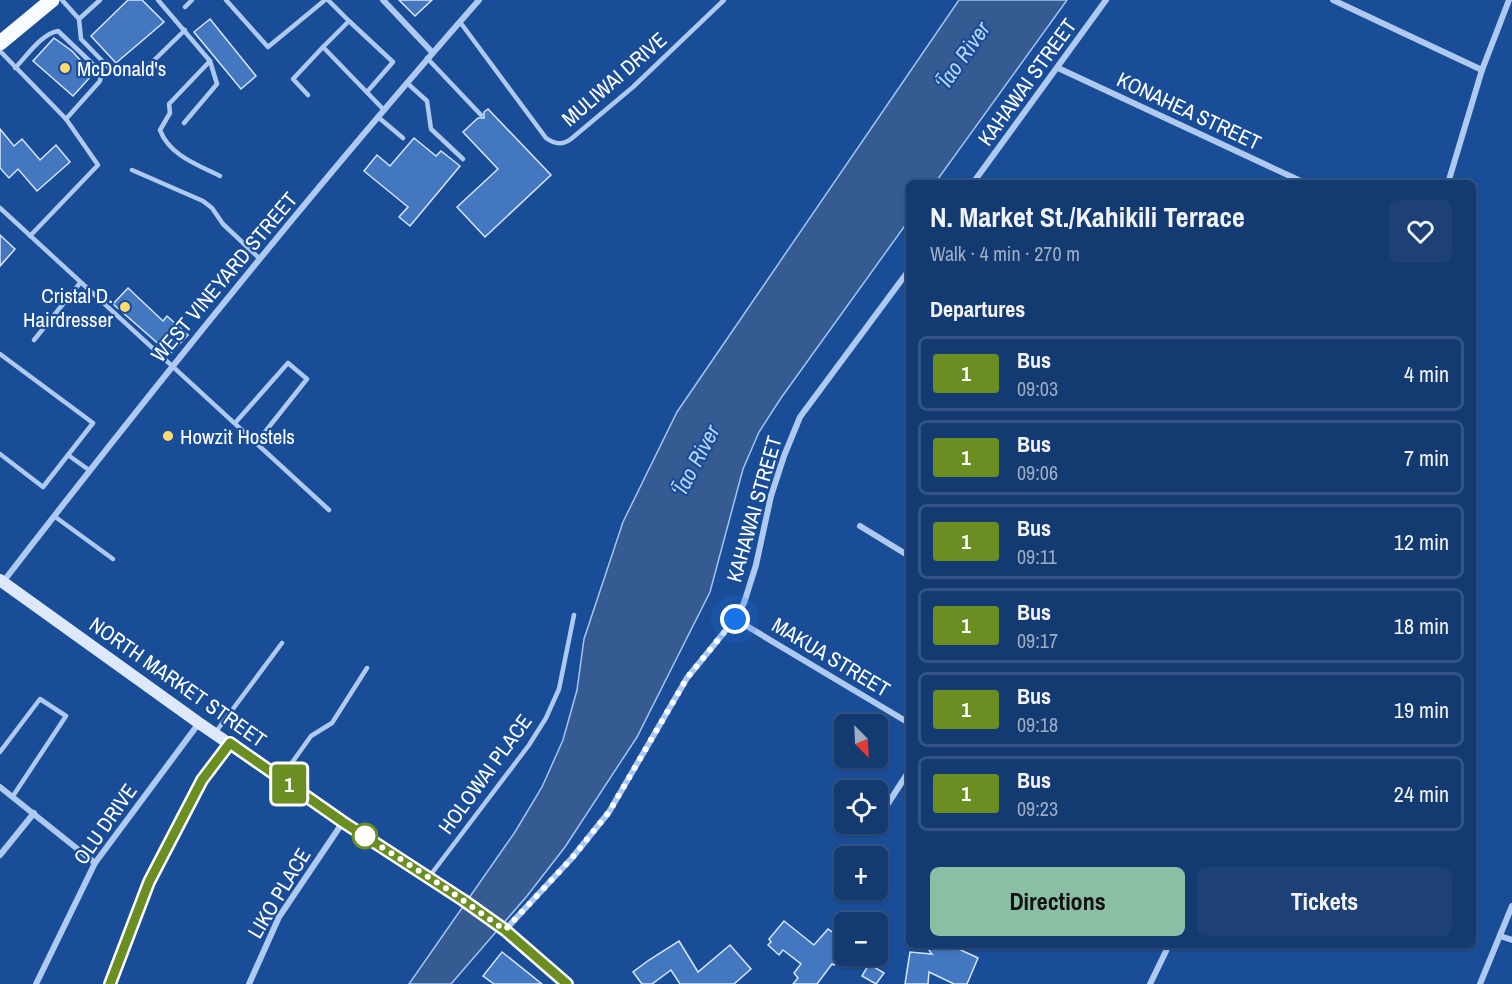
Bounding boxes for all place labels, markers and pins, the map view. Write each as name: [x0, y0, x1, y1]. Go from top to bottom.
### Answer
place label: McDonald's: [77, 54, 166, 83]
marker: McDonald's: [58, 61, 72, 75]
place label: Cristal D. Hairdresser: [23, 281, 113, 334]
marker: Cristal D. Hairdresser: [118, 300, 132, 314]
place label: Howzit Hostels: [180, 422, 295, 451]
marker: Howzit Hostels: [161, 429, 175, 443]
unlabelled marker: [352, 823, 378, 849]

